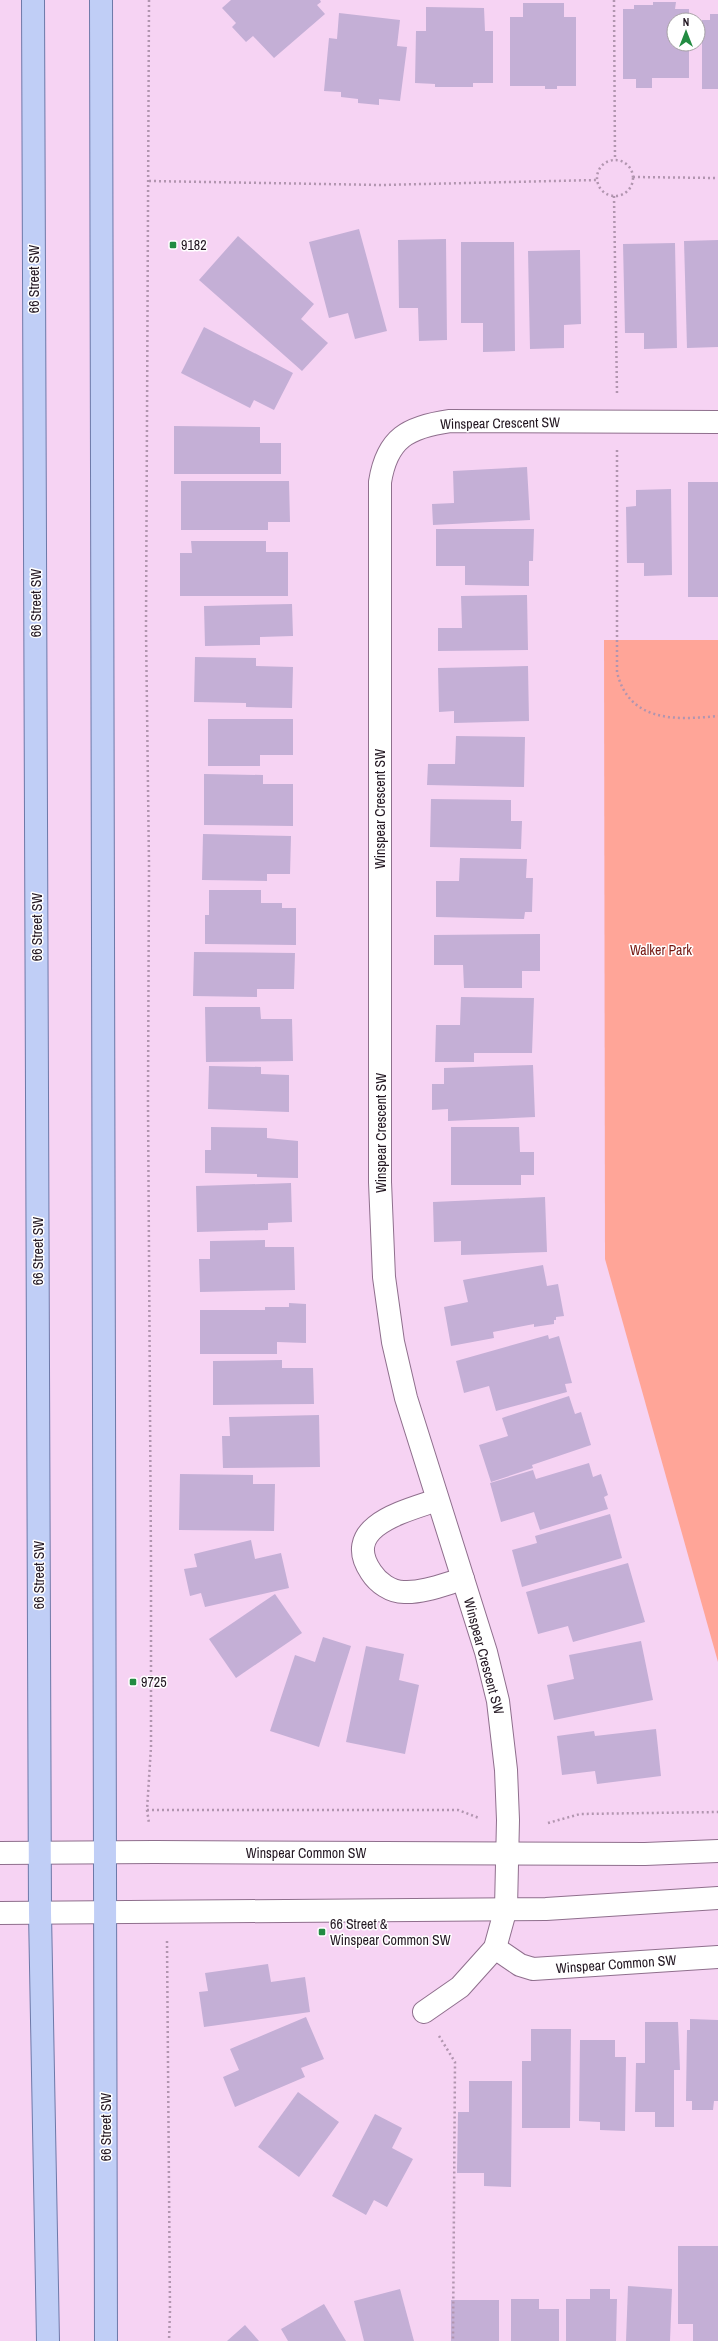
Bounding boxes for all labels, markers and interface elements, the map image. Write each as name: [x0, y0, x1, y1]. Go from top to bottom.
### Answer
north arrow: [666, 12, 706, 52]
text: N: [683, 15, 689, 29]
place label: 9182: [181, 236, 207, 254]
marker: 9182: [168, 240, 178, 250]
street label: 66 Street SW: [25, 245, 43, 313]
street label: Winspear Crescent SW: [440, 413, 560, 433]
street label: 66 Street SW: [27, 569, 45, 637]
street label: Winspear Crescent SW: [371, 749, 389, 869]
street label: 66 Street SW: [28, 893, 46, 961]
park label: Walker Park: [630, 941, 692, 959]
street label: Winspear Crescent SW: [372, 1073, 390, 1193]
street label: 66 Street SW: [29, 1217, 47, 1285]
street label: 66 Street SW: [30, 1541, 48, 1609]
street label: Winspear Crescent SW: [460, 1596, 508, 1716]
place label: 9725: [141, 1673, 167, 1691]
marker: 9725: [128, 1677, 138, 1687]
street label: Winspear Common SW: [246, 1844, 366, 1862]
place label: 66 Street & Winspear Common SW: [330, 1915, 451, 1949]
marker: 66 Street & Winspear Common SW: [317, 1927, 327, 1937]
street label: Winspear Common SW: [555, 1951, 677, 1977]
street label: 66 Street SW: [97, 2093, 115, 2161]

